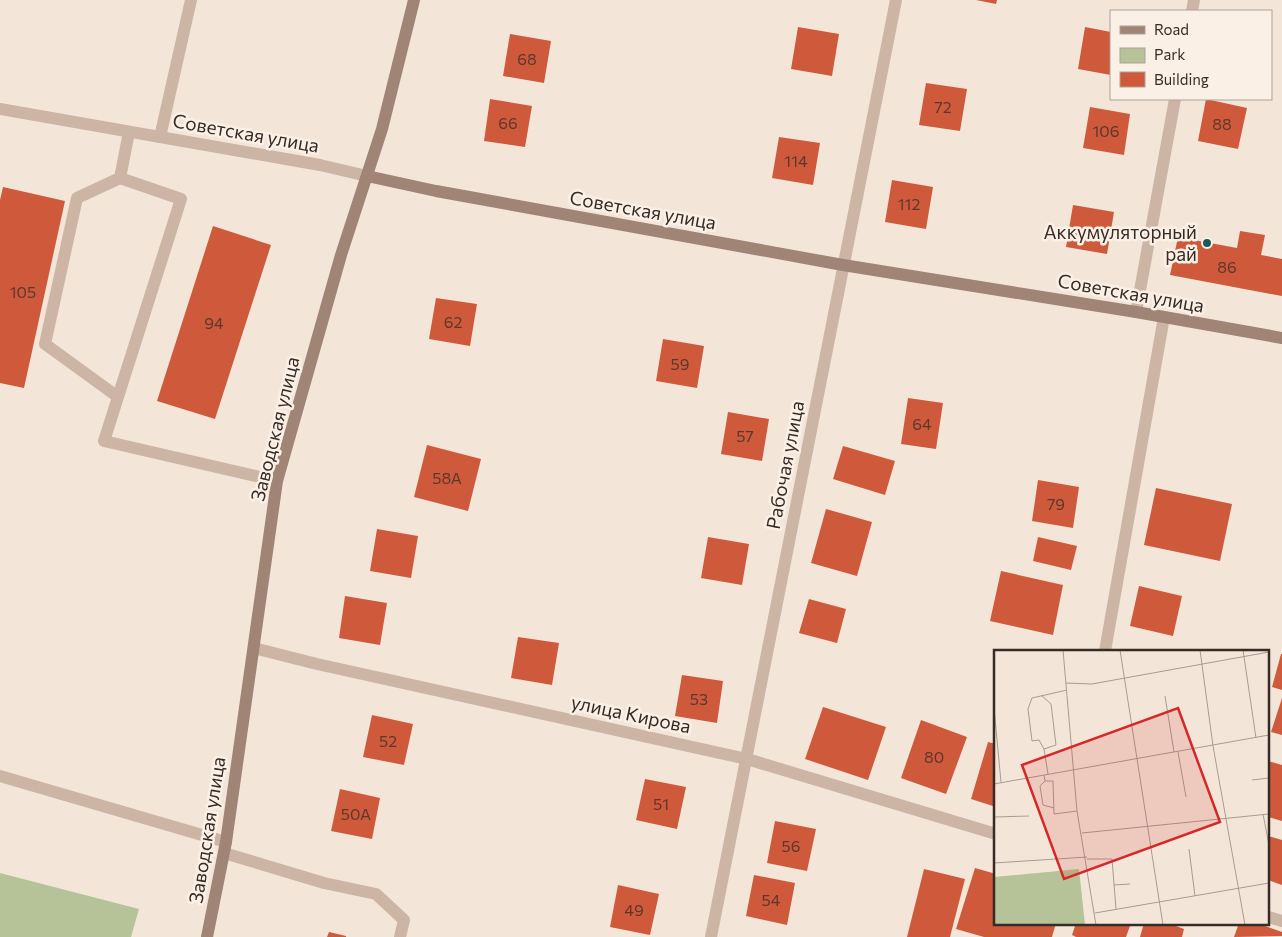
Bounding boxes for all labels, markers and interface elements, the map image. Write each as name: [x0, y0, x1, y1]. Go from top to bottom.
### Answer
legend: [1110, 10, 1272, 100]
text: Road: [1154, 20, 1189, 38]
text: Park: [1154, 45, 1185, 63]
house number: 68: [517, 49, 537, 68]
text: Building: [1154, 70, 1209, 88]
house number: 72: [934, 97, 952, 116]
street label: Советская улица: [171, 108, 321, 157]
house number: 66: [498, 113, 518, 132]
house number: 88: [1212, 114, 1232, 133]
house number: 106: [1093, 121, 1120, 140]
house number: 114: [784, 151, 808, 170]
street label: Советская улица: [568, 185, 718, 234]
house number: 112: [898, 194, 920, 213]
place label: Аккумуляторный рай: [1043, 220, 1197, 265]
marker: Аккумуляторный рай: [1201, 237, 1213, 249]
house number: 86: [1217, 257, 1237, 276]
street label: Советская улица: [1056, 268, 1206, 317]
house number: 105: [10, 282, 36, 301]
house number: 62: [444, 312, 462, 331]
house number: 94: [204, 313, 224, 332]
street label: Заводская улица: [245, 354, 304, 504]
house number: 59: [671, 354, 689, 373]
street label: Рабочая улица: [761, 399, 808, 531]
house number: 64: [912, 414, 932, 433]
house number: 57: [736, 426, 754, 445]
house number: 58А: [432, 468, 462, 487]
house number: 79: [1047, 494, 1065, 513]
inset map: [994, 650, 1270, 924]
house number: 53: [690, 689, 708, 708]
street label: улица Кирова: [569, 690, 693, 737]
house number: 52: [379, 731, 397, 750]
house number: 80: [924, 747, 944, 766]
street label: Заводская улица: [184, 755, 229, 905]
house number: 51: [653, 794, 669, 813]
house number: 50А: [341, 804, 371, 823]
house number: 56: [782, 836, 800, 855]
house number: 54: [762, 890, 781, 909]
house number: 49: [624, 900, 644, 919]

